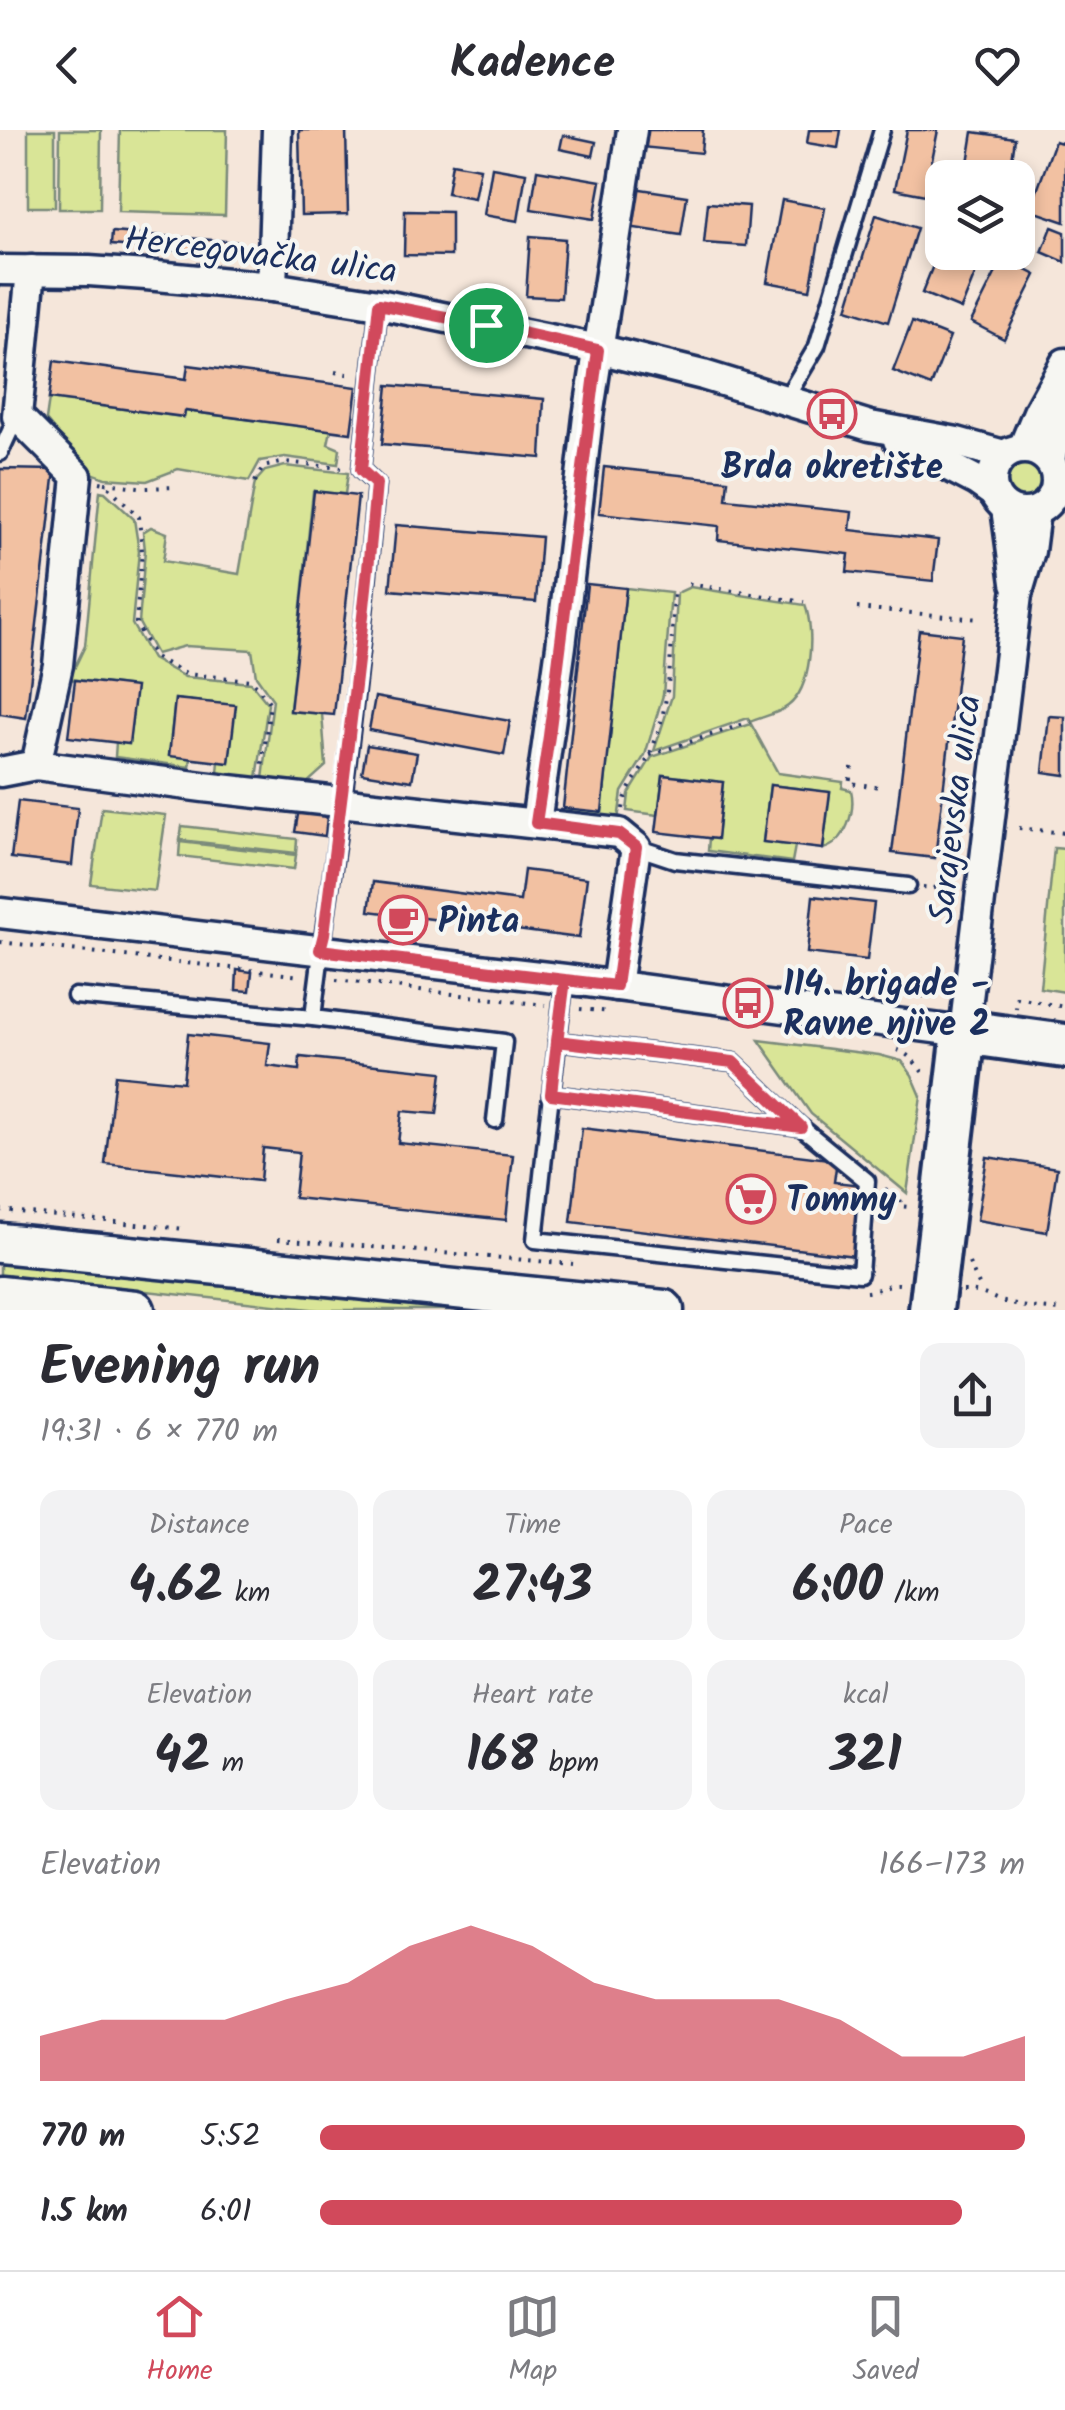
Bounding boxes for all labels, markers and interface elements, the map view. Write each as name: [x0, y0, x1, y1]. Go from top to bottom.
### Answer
text: Kadence: [450, 29, 615, 101]
icon: back: [40, 38, 95, 93]
icon: heart: [970, 38, 1025, 93]
map controls: [925, 160, 1035, 270]
button: layers: [925, 160, 1035, 270]
street label: Hercegovačka ulica: [121, 212, 400, 301]
pin: [444, 283, 529, 368]
icon: arrive: [459, 298, 514, 353]
bus stop icon: Brda okretište: [806, 388, 858, 440]
place label: Brda okretište: [721, 441, 943, 497]
street label: Sarajevska ulica: [915, 692, 999, 927]
cafe icon: Pinta: [377, 894, 429, 946]
place label: Pinta: [438, 895, 519, 951]
place label: 114. brigade - Ravne njive 2: [783, 958, 990, 1054]
bus stop icon: 114. brigade - Ravne njive 2: [722, 977, 774, 1029]
supermarket icon: Tommy: [725, 1173, 777, 1225]
place label: Tommy: [786, 1174, 897, 1230]
text: Evening run: [40, 1326, 320, 1413]
button: share: [920, 1343, 1025, 1448]
text: 19:31 · 6 × 770 m: [40, 1407, 278, 1458]
text: Distance: [149, 1503, 249, 1548]
text: Time: [504, 1503, 561, 1548]
text: Pace: [839, 1503, 893, 1548]
text: 4.62: [128, 1548, 224, 1628]
text: 27:43: [473, 1548, 592, 1628]
text: 6:00: [792, 1548, 883, 1628]
text: km: [224, 1571, 270, 1616]
text: /km: [883, 1571, 939, 1616]
text: Elevation: [146, 1673, 252, 1718]
text: Heart rate: [472, 1673, 593, 1718]
text: kcal: [843, 1673, 889, 1718]
text: 42: [154, 1718, 211, 1798]
text: 168: [466, 1718, 538, 1798]
text: 321: [830, 1718, 902, 1798]
text: m: [211, 1741, 244, 1786]
text: bpm: [538, 1741, 599, 1786]
text: Elevation: [40, 1840, 161, 1891]
text: 166–173 m: [878, 1840, 1025, 1891]
text: 770 m: [40, 2112, 125, 2163]
text: 5:52: [200, 2112, 261, 2163]
text: 1.5 km: [40, 2187, 128, 2238]
text: 6:01: [200, 2187, 252, 2238]
tab: Home: [146, 2289, 213, 2394]
tab: Map: [505, 2289, 560, 2394]
tab: Saved: [852, 2289, 919, 2394]

